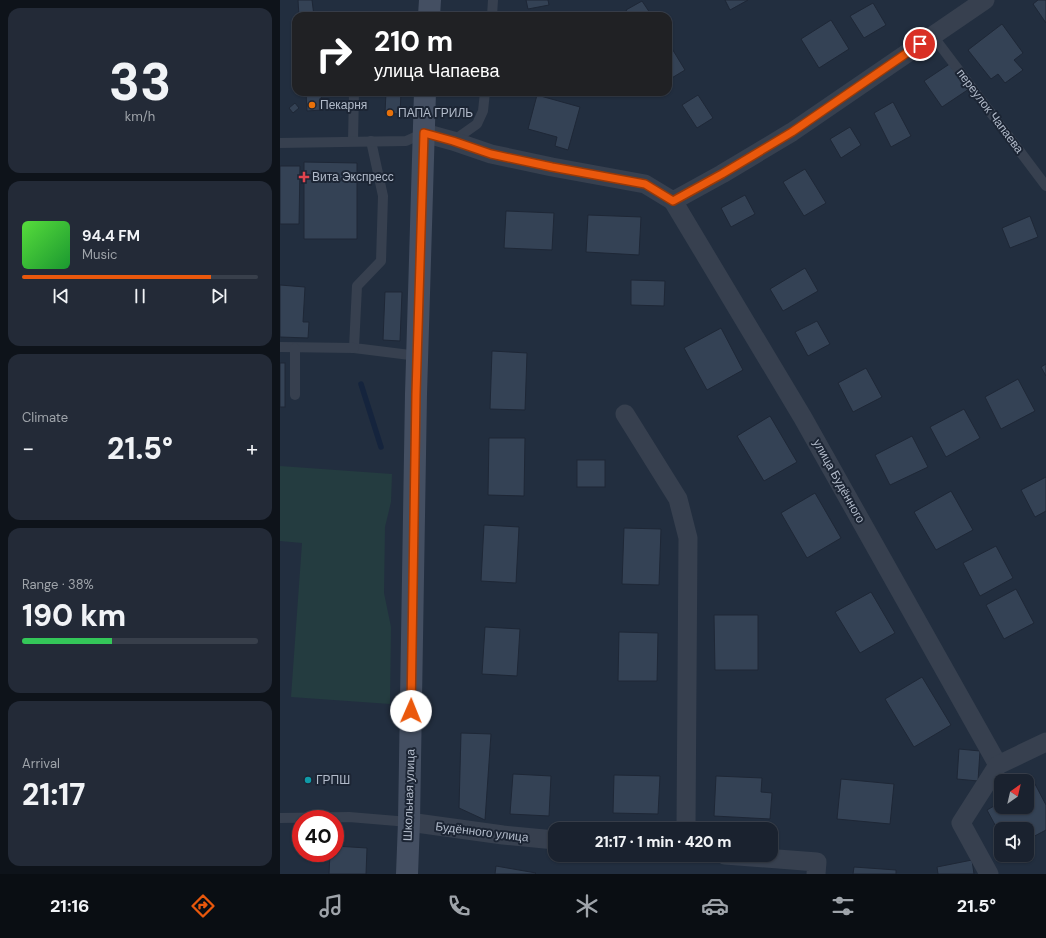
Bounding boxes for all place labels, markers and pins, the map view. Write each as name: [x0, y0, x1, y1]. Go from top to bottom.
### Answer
pin: [903, 27, 937, 61]
place label: Пекарня: [320, 97, 367, 113]
marker: Пекарня: [307, 100, 317, 110]
place label: ПАПА ГРИЛЬ: [398, 105, 473, 121]
marker: ПАПА ГРИЛЬ: [385, 108, 395, 118]
place label: Вита Экспресс: [312, 169, 394, 185]
marker: Вита Экспресс: [299, 172, 309, 182]
place label: ГРПШ: [316, 772, 350, 788]
marker: ГРПШ: [303, 775, 313, 785]

